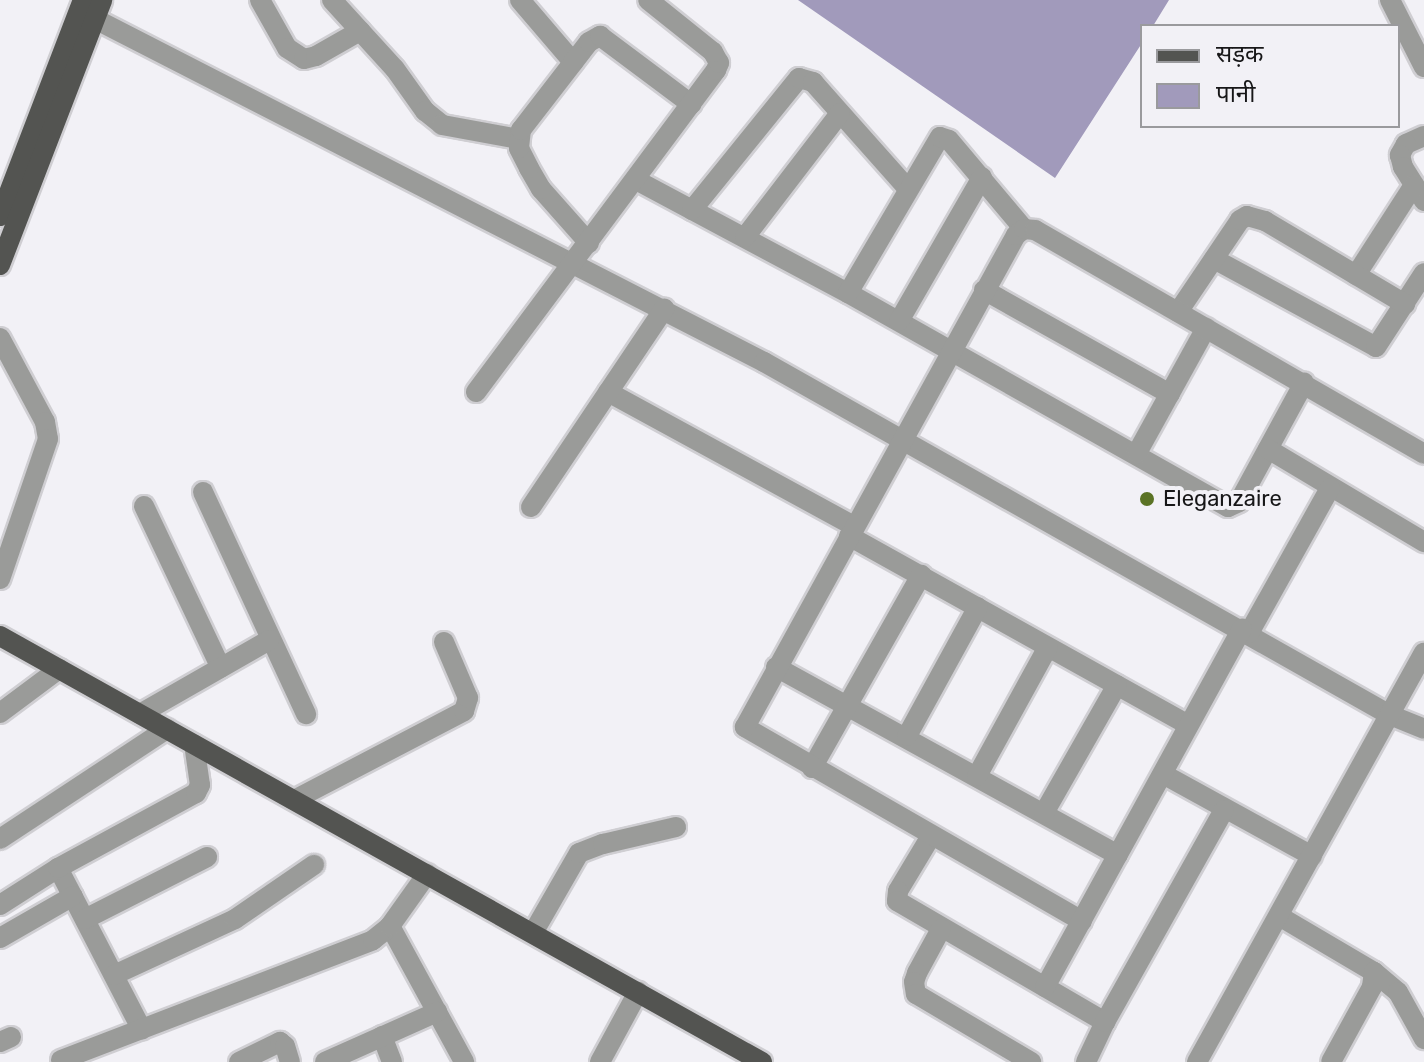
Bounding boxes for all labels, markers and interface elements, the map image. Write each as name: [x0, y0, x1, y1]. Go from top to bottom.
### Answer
legend: [1140, 24, 1400, 128]
text: सड़क: [1216, 40, 1264, 68]
text: पानी: [1216, 80, 1255, 108]
place label: Eleganzaire: [1163, 486, 1282, 512]
marker: Eleganzaire: [1138, 490, 1156, 508]

